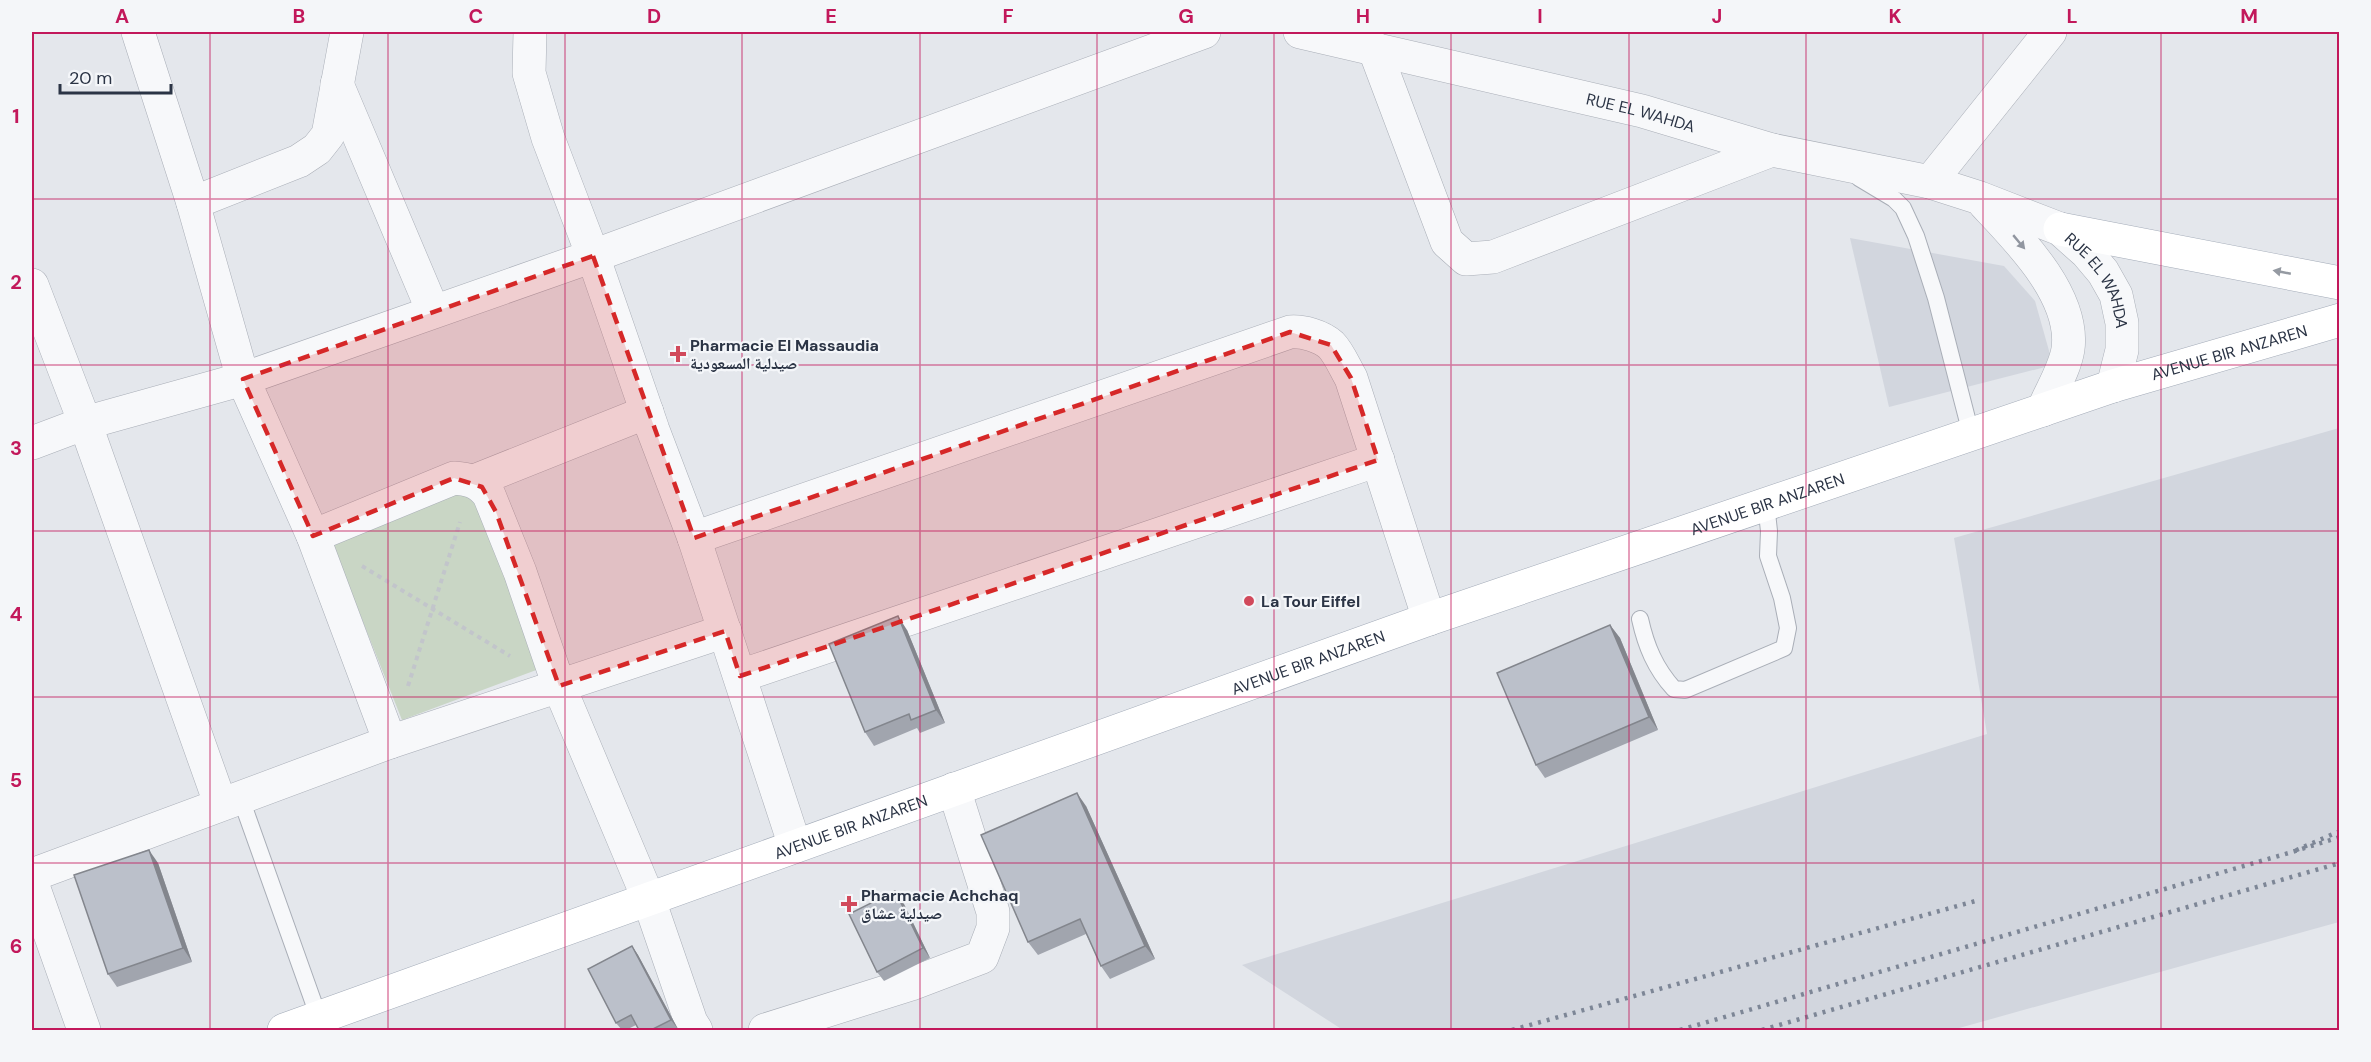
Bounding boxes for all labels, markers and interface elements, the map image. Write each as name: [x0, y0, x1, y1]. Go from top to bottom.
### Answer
text: A: [115, 3, 129, 29]
text: B: [293, 3, 305, 29]
text: C: [469, 3, 483, 29]
text: D: [647, 3, 661, 29]
text: E: [825, 3, 837, 29]
text: F: [1002, 3, 1014, 29]
text: G: [1178, 3, 1194, 29]
text: H: [1356, 3, 1370, 29]
text: I: [1537, 3, 1543, 29]
text: J: [1712, 3, 1722, 29]
text: K: [1888, 3, 1902, 29]
text: L: [2066, 3, 2078, 29]
text: M: [2240, 3, 2258, 29]
scale bar: [60, 57, 171, 95]
text: 20 m: [69, 66, 112, 90]
street label: RUE EL WAHDA: [1584, 88, 1698, 137]
text: 1: [12, 103, 20, 129]
street label: RUE EL WAHDA: [2060, 228, 2133, 329]
one-way arrow: [2013, 234, 2026, 250]
one-way arrow: [2272, 267, 2291, 276]
text: 2: [10, 269, 22, 295]
street label: AVENUE BIR ANZAREN: [2149, 320, 2310, 385]
place label: Pharmacie El Massaudia صيدلية المسعودية: [690, 335, 879, 374]
marker: Pharmacie El Massaudia صيدلية المسعودية: [671, 347, 685, 361]
text: 3: [10, 435, 22, 461]
street label: AVENUE BIR ANZAREN: [1688, 468, 1847, 540]
place label: La Tour Eiffel: [1261, 591, 1360, 612]
marker: La Tour Eiffel: [1242, 594, 1256, 608]
text: 4: [10, 601, 23, 627]
street label: AVENUE BIR ANZAREN: [1228, 625, 1388, 700]
text: 5: [10, 767, 22, 793]
street label: AVENUE BIR ANZAREN: [771, 789, 930, 864]
place label: Pharmacie Achchaq صيدلية عشاق: [861, 885, 1019, 924]
marker: Pharmacie Achchaq صيدلية عشاق: [842, 897, 856, 911]
text: 6: [10, 933, 22, 959]

